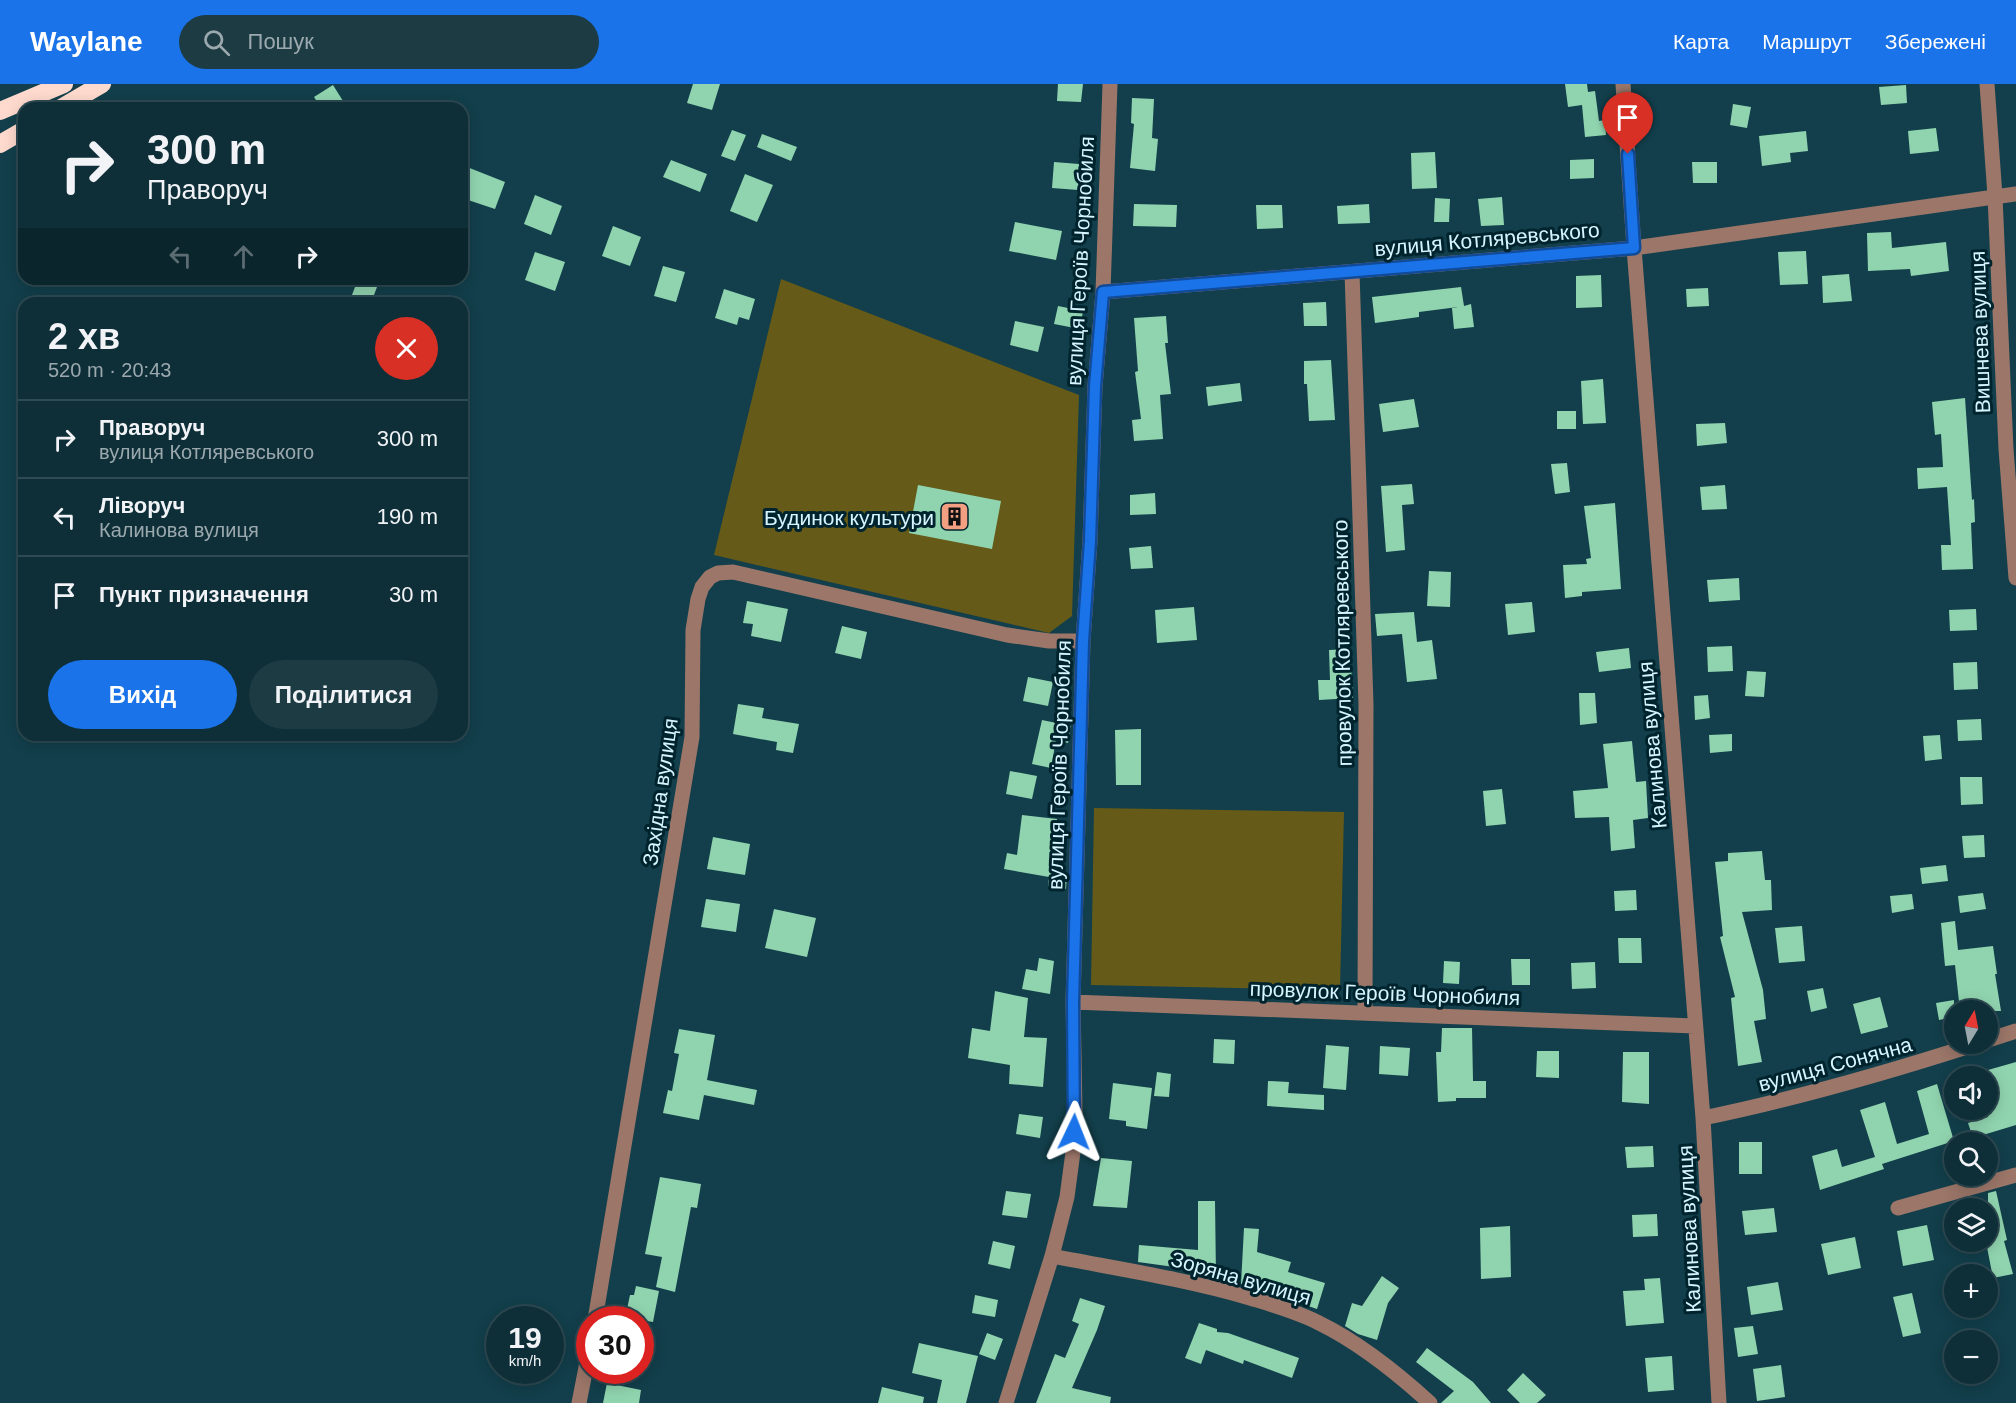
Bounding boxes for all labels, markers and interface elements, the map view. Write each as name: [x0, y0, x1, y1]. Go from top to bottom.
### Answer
search box: [179, 15, 599, 69]
text: Waylane: [30, 26, 143, 57]
icon: search: [200, 26, 233, 59]
text: Пошук: [248, 29, 314, 54]
text: Карта: [1673, 30, 1729, 53]
text: Маршрут: [1762, 30, 1852, 53]
text: Збережені: [1885, 30, 1986, 53]
pin: [1602, 92, 1653, 154]
icon: arrive: [1611, 101, 1644, 134]
icon: right: [48, 126, 126, 204]
text: 300 m: [147, 126, 266, 173]
street label: вулиця Героїв Чорнобиля: [1062, 136, 1098, 386]
text: Праворуч: [147, 175, 268, 205]
street label: вулиця Котляревського: [1373, 218, 1601, 260]
icon: left: [164, 240, 197, 273]
icon: ahead: [227, 240, 260, 273]
icon: right: [290, 240, 323, 273]
street label: Вишнева вулиця: [1966, 250, 1994, 414]
text: 2 хв: [48, 316, 120, 357]
button: close: [375, 317, 438, 380]
text: 520 m · 20:43: [48, 359, 171, 381]
text: Праворуч: [99, 415, 205, 440]
icon: right: [48, 423, 81, 456]
text: 300 m: [377, 426, 438, 451]
text: вулиця Котляревського: [99, 441, 314, 463]
text: Ліворуч: [99, 493, 185, 518]
icon: left: [48, 501, 81, 534]
building icon: Будинок культури: [939, 501, 971, 533]
text: 190 m: [377, 504, 438, 529]
place label: Будинок культури: [764, 506, 934, 529]
text: Калинова вулиця: [99, 519, 259, 541]
street label: провулок Котляревського: [1328, 520, 1356, 766]
icon: arrive: [48, 579, 81, 612]
text: Пункт призначення: [99, 582, 309, 607]
text: 30 m: [389, 582, 438, 607]
street label: вулиця Героїв Чорнобиля: [1043, 640, 1075, 890]
button: Вихід: [48, 660, 237, 729]
button: Поділитися: [249, 660, 438, 729]
street label: Калинова вулиця: [1633, 660, 1671, 830]
street label: Західна вулиця: [638, 717, 682, 867]
street label: провулок Героїв Чорнобиля: [1249, 977, 1521, 1009]
north arrow: [1944, 1000, 1998, 1054]
map controls: [1944, 1000, 1998, 1384]
street label: вулиця Сонячна: [1756, 1032, 1915, 1096]
button: sound: [1944, 1066, 1998, 1120]
position arrow: [1042, 1100, 1106, 1164]
button: search: [1944, 1132, 1998, 1186]
street label: Калинова вулиця: [1673, 1145, 1705, 1313]
button: layers: [1944, 1198, 1998, 1252]
street label: Зоряна вулиця: [1168, 1247, 1314, 1309]
button: +: [1944, 1264, 1998, 1318]
speed limit sign: 30: [576, 1306, 654, 1384]
text: 19: [508, 1321, 542, 1354]
button: −: [1944, 1330, 1998, 1384]
text: km/h: [509, 1352, 541, 1369]

